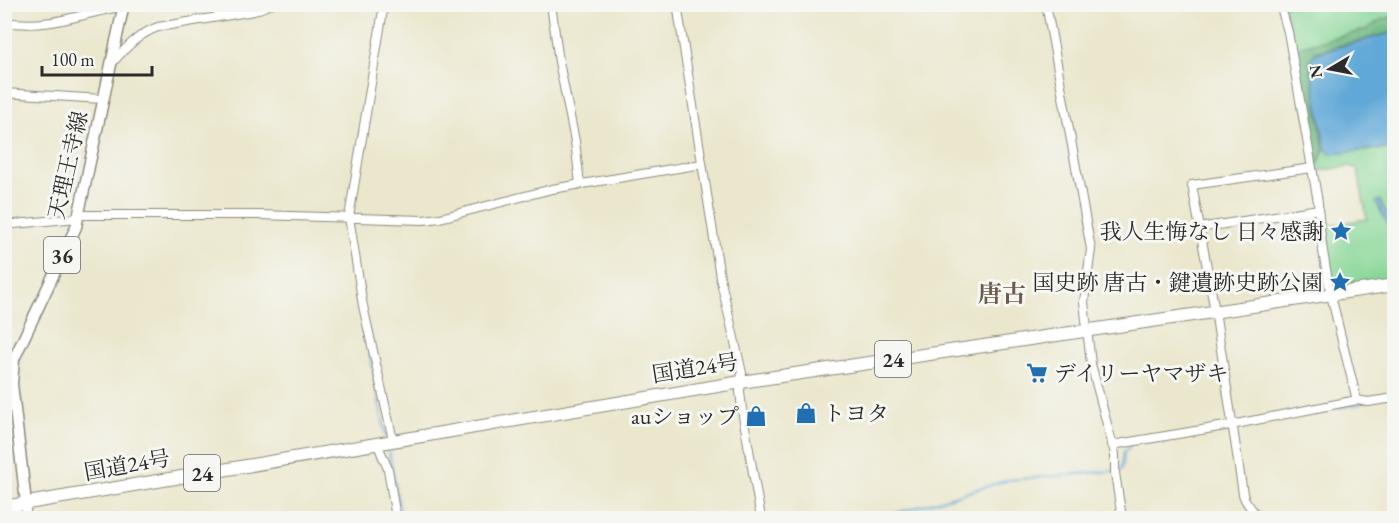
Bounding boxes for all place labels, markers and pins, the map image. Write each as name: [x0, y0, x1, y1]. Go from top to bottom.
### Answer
place label: 我人生悔なし 日々感謝: [1100, 217, 1324, 246]
place icon: 我人生悔なし 日々感謝: [1329, 219, 1353, 243]
place label: 国史跡 唐古・鍵遺跡史跡公園: [1033, 268, 1323, 297]
place icon: 国史跡 唐古・鍵遺跡史跡公園: [1328, 270, 1352, 294]
place label: デイリーヤマザキ: [1054, 359, 1228, 388]
supermarket icon: デイリーヤマザキ: [1025, 361, 1049, 385]
place label: トヨタ: [823, 399, 889, 428]
shop icon: トヨタ: [794, 401, 818, 425]
place label: auショップ: [631, 402, 739, 431]
shop icon: auショップ: [744, 404, 768, 428]

